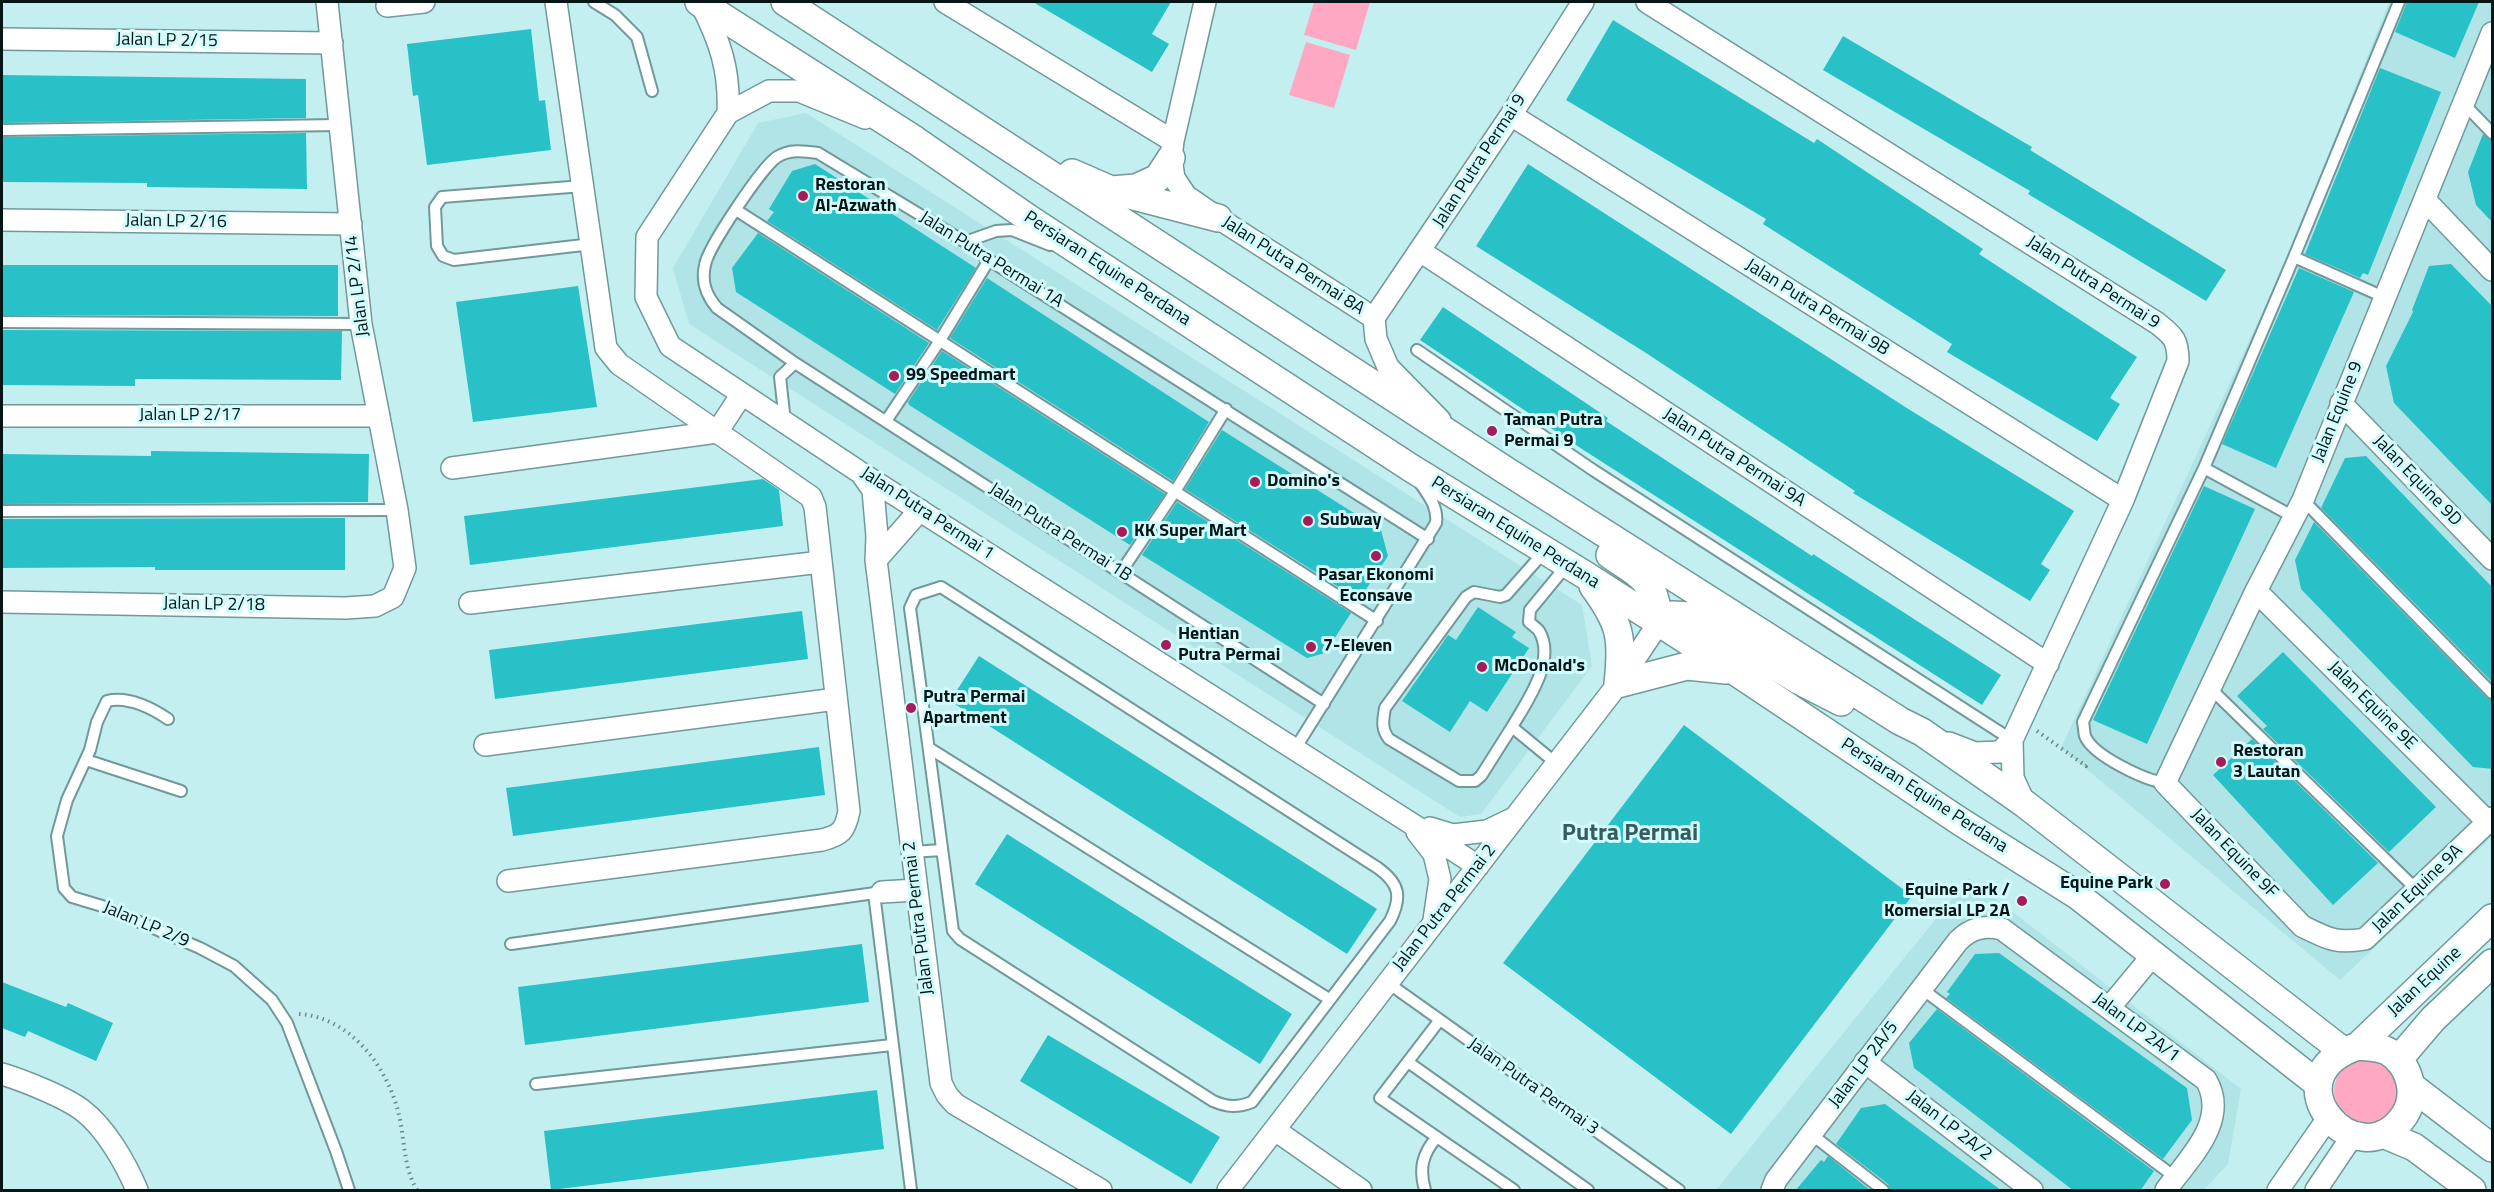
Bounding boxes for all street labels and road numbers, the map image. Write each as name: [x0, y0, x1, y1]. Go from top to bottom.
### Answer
street label: Jalan LP 2/15: [116, 29, 218, 53]
street label: Jalan Putra Permai 9: [1429, 90, 1531, 232]
street label: Jalan Putra Permai 1A: [915, 207, 1067, 313]
street label: Persiaran Equine Perdana: [1020, 207, 1194, 331]
street label: Jalan LP 2/16: [125, 210, 227, 234]
street label: Jalan Putra Permai 8A: [1218, 212, 1368, 320]
street label: Jalan Putra Permai 9: [2022, 232, 2164, 334]
street label: Jalan LP 2/14: [341, 234, 375, 338]
street label: Jalan Putra Permai 9B: [1741, 255, 1893, 361]
street label: Jalan Equine 9: [2308, 359, 2368, 465]
street label: Jalan Putra Permai 9A: [1659, 404, 1809, 512]
street label: Jalan LP 2/17: [139, 405, 241, 427]
street label: Jalan Equine 9D: [2368, 431, 2466, 531]
street label: Jalan Putra Permai 1: [856, 463, 998, 565]
street label: Persiaran Equine Perdana: [1427, 472, 1603, 594]
street label: Jalan Putra Permai 1B: [985, 479, 1135, 587]
street label: Jalan LP 2/18: [163, 593, 265, 617]
street label: Jalan Equine 9E: [2323, 657, 2421, 755]
street label: Persiaran Equine Perdana: [1837, 734, 2011, 858]
street label: Jalan Equine 9F: [2186, 805, 2282, 903]
street label: Jalan Putra Permai 2: [899, 840, 939, 996]
street label: Jalan Putra Permai 2: [1389, 840, 1501, 976]
street label: Jalan Equine 9A: [2368, 840, 2468, 938]
street label: Jalan LP 2/9: [100, 897, 192, 953]
street label: Jalan Equine: [2384, 943, 2466, 1021]
street label: Jalan LP 2A/1: [2089, 989, 2183, 1067]
street label: Jalan LP 2A/5: [1825, 1018, 1903, 1112]
street label: Jalan Putra Permai 3: [1463, 1034, 1603, 1140]
street label: Jalan LP 2A/2: [1902, 1086, 1996, 1166]

